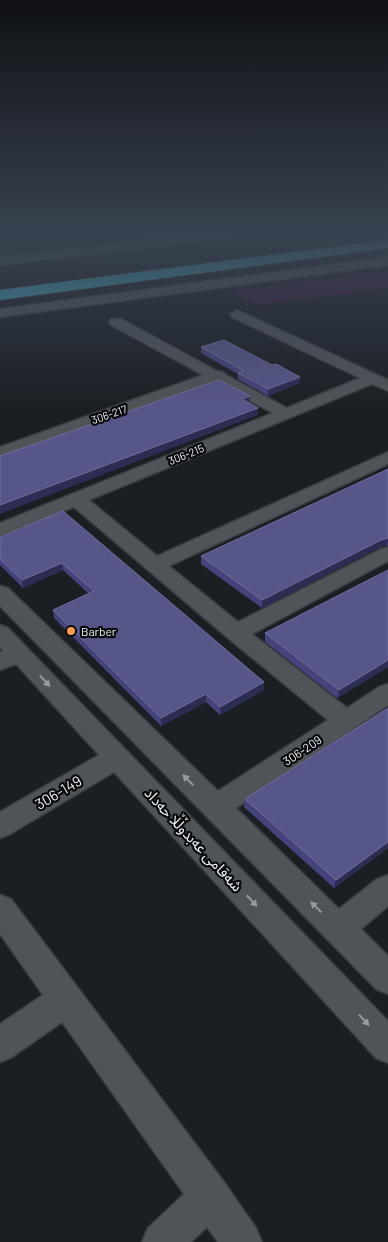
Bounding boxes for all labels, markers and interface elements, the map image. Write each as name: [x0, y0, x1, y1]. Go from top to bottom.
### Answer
street label: 306-217: [90, 402, 128, 426]
street label: 306-215: [166, 441, 206, 467]
place label: Barber: [81, 624, 117, 638]
marker: Barber: [65, 625, 77, 637]
one-way arrow: [39, 675, 51, 687]
street label: 306-209: [280, 732, 324, 768]
street label: 306-149: [31, 771, 85, 813]
one-way arrow: [182, 774, 194, 786]
street label: شەقامی عەبدوڵڵا حەداد: [140, 782, 248, 896]
one-way arrow: [246, 895, 258, 907]
one-way arrow: [310, 901, 322, 913]
one-way arrow: [358, 1013, 370, 1025]

